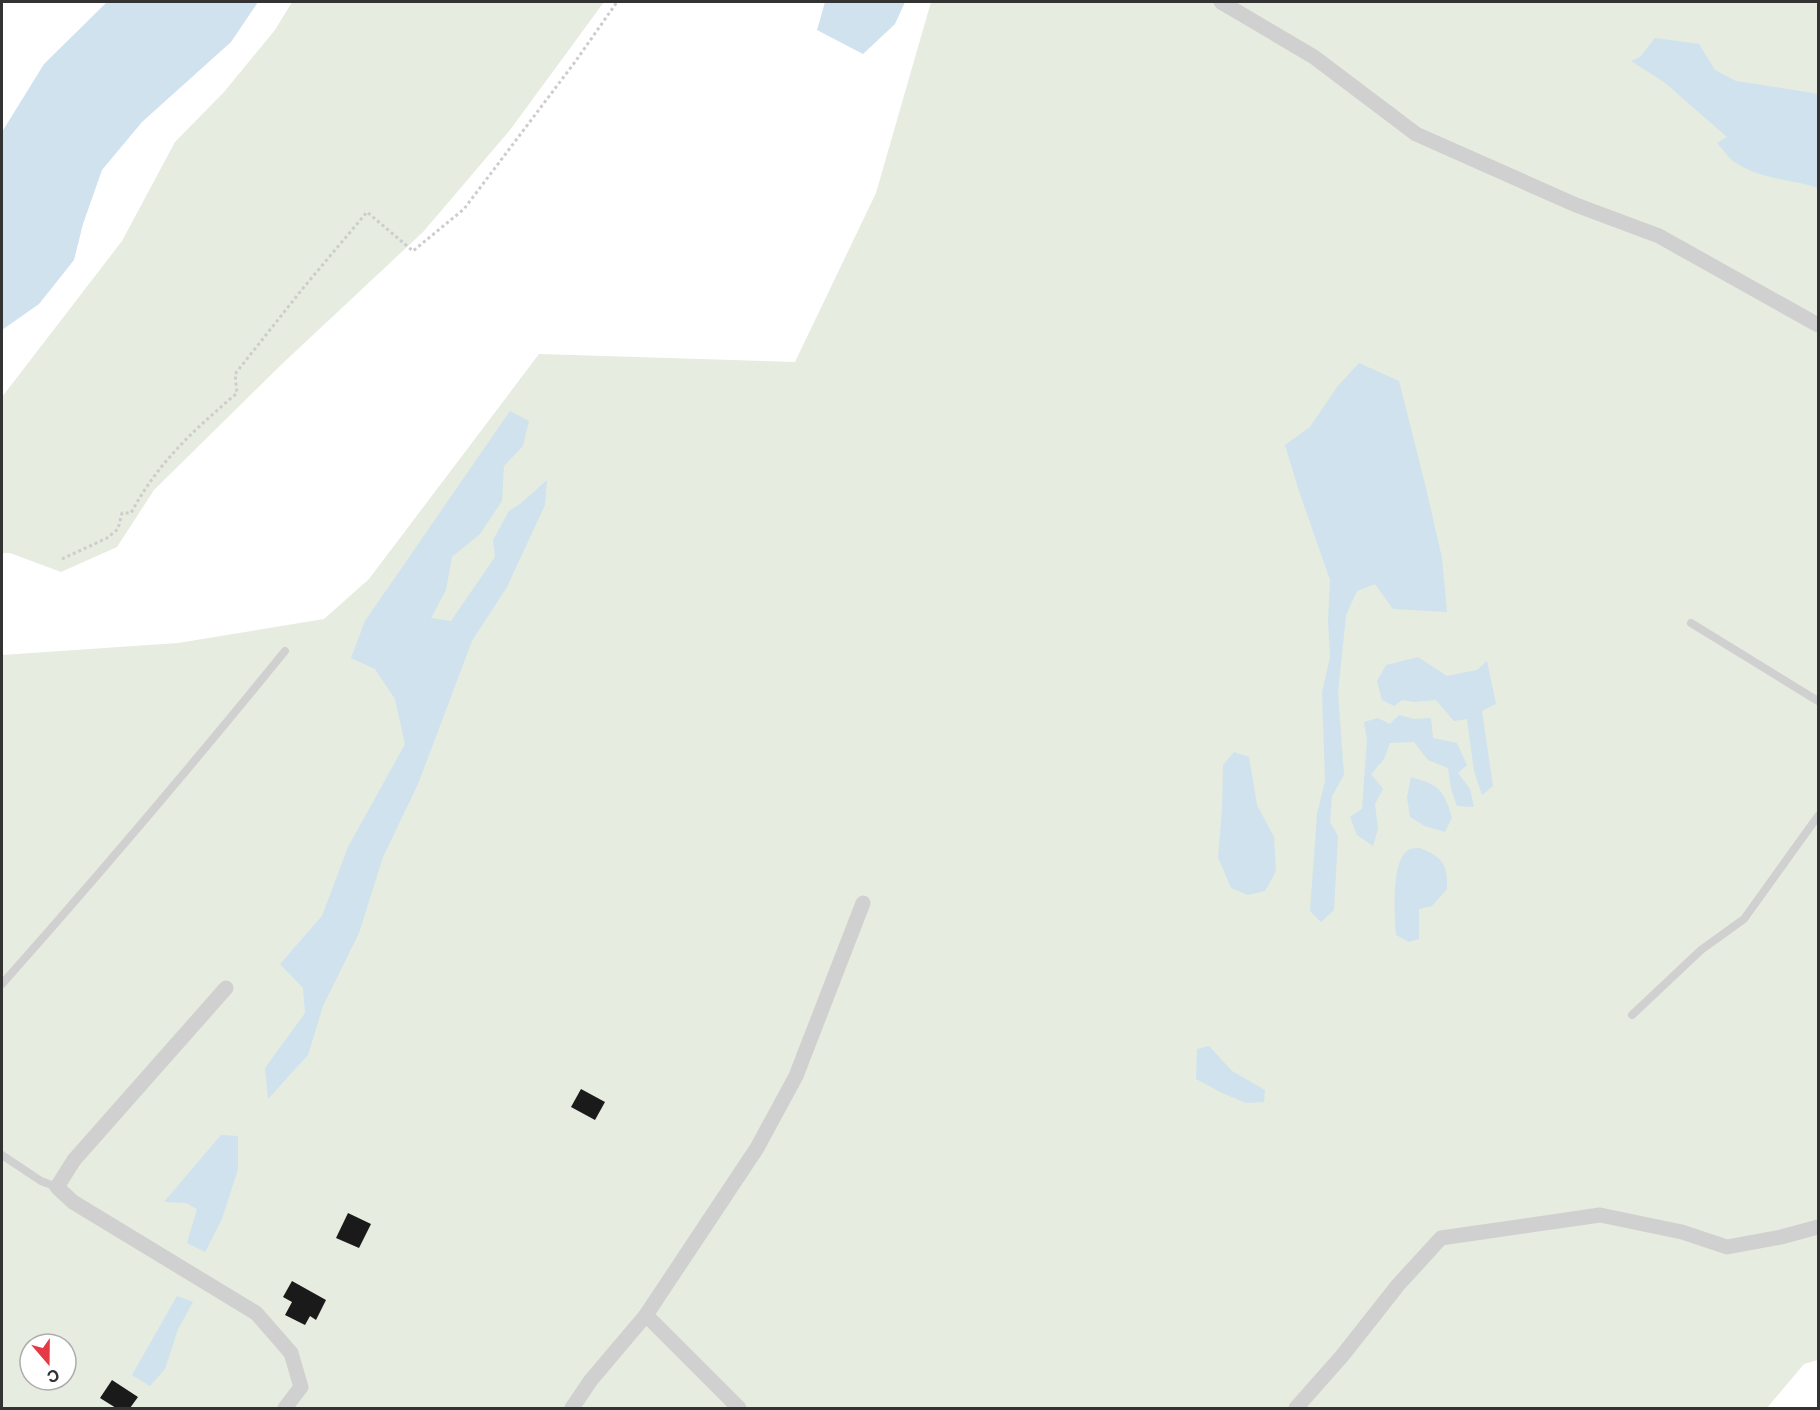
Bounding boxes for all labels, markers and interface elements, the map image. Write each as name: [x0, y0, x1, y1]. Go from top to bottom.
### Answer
north arrow: [18, 1332, 78, 1392]
text: С: [44, 1365, 62, 1388]

